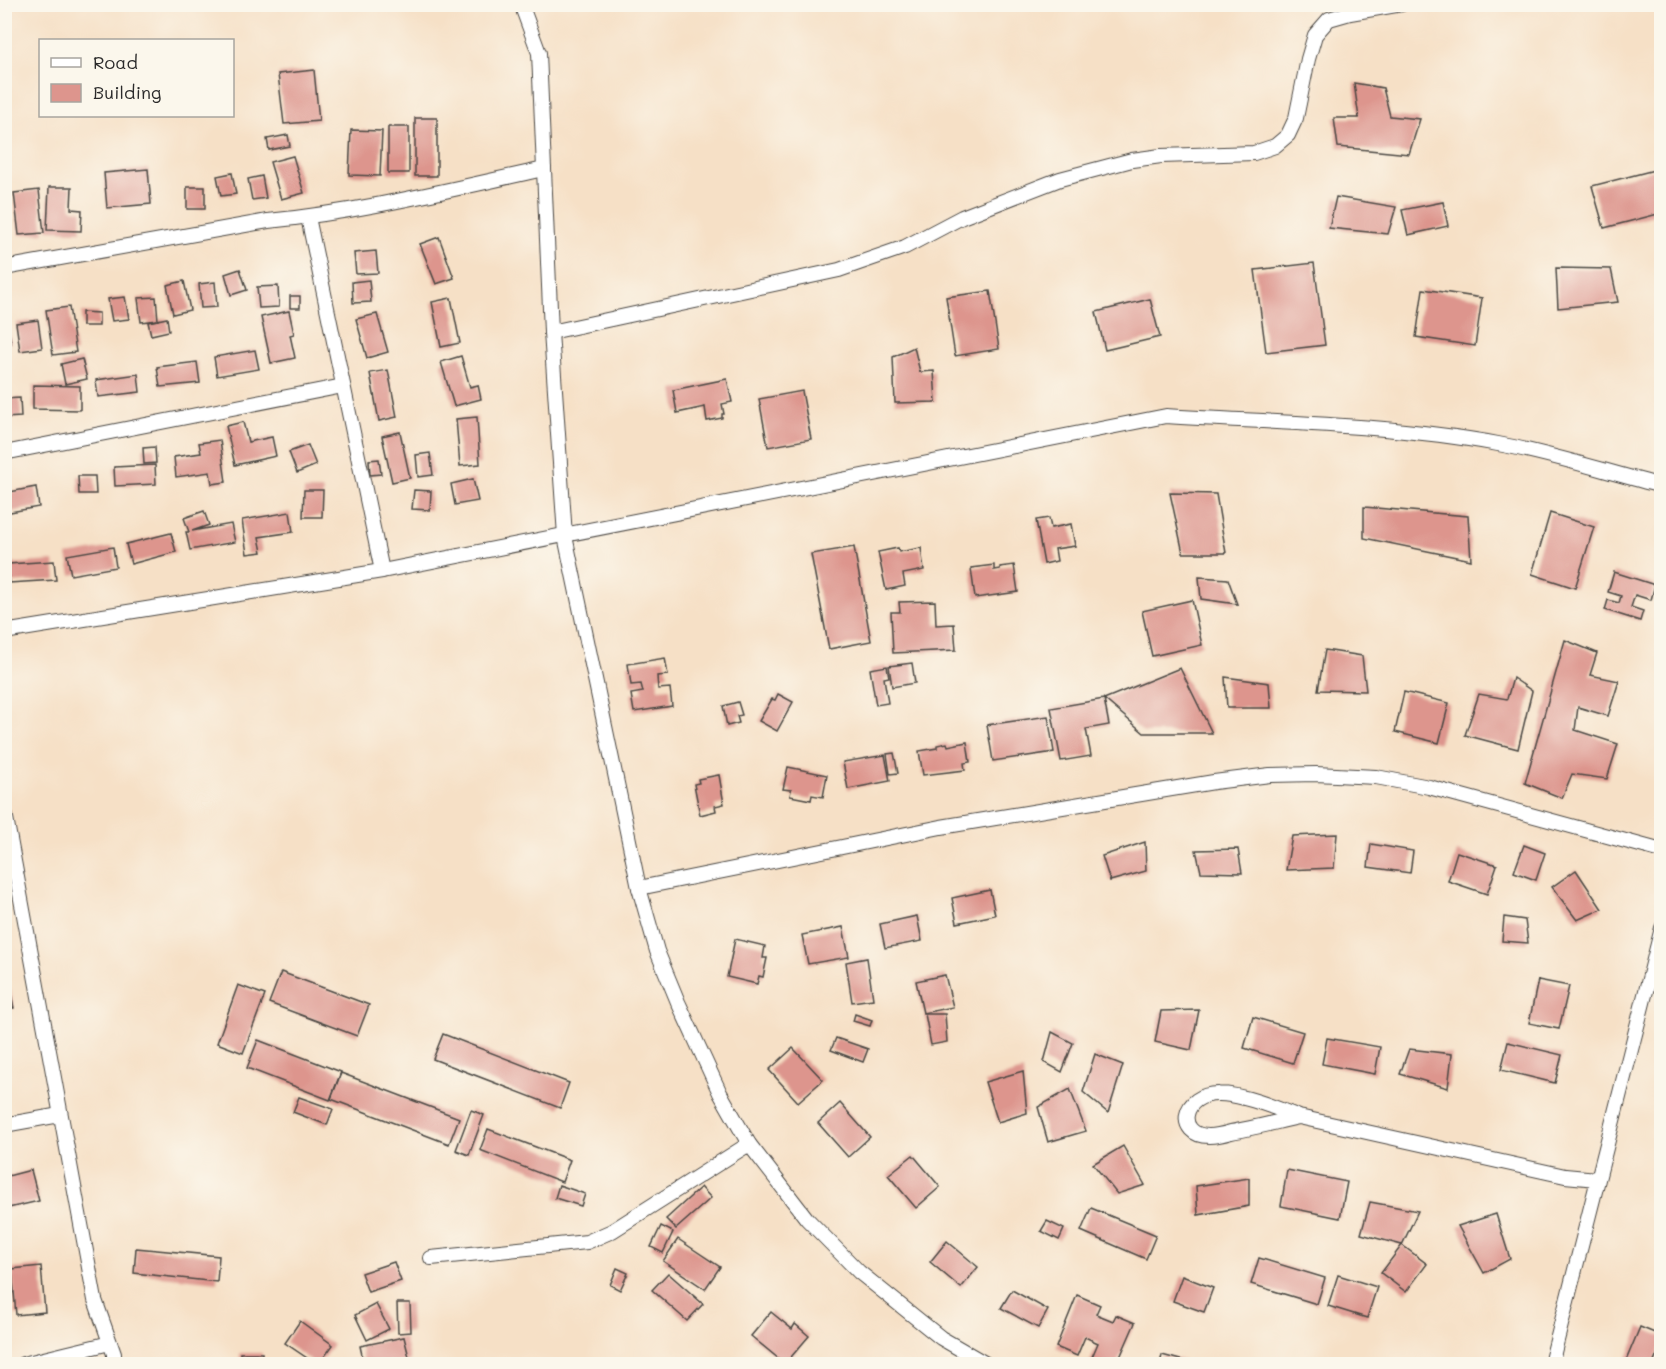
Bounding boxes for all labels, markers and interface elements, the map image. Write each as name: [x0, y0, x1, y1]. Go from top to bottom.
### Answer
legend: [39, 39, 234, 117]
text: Road: [93, 50, 138, 74]
text: Building: [93, 80, 161, 104]

